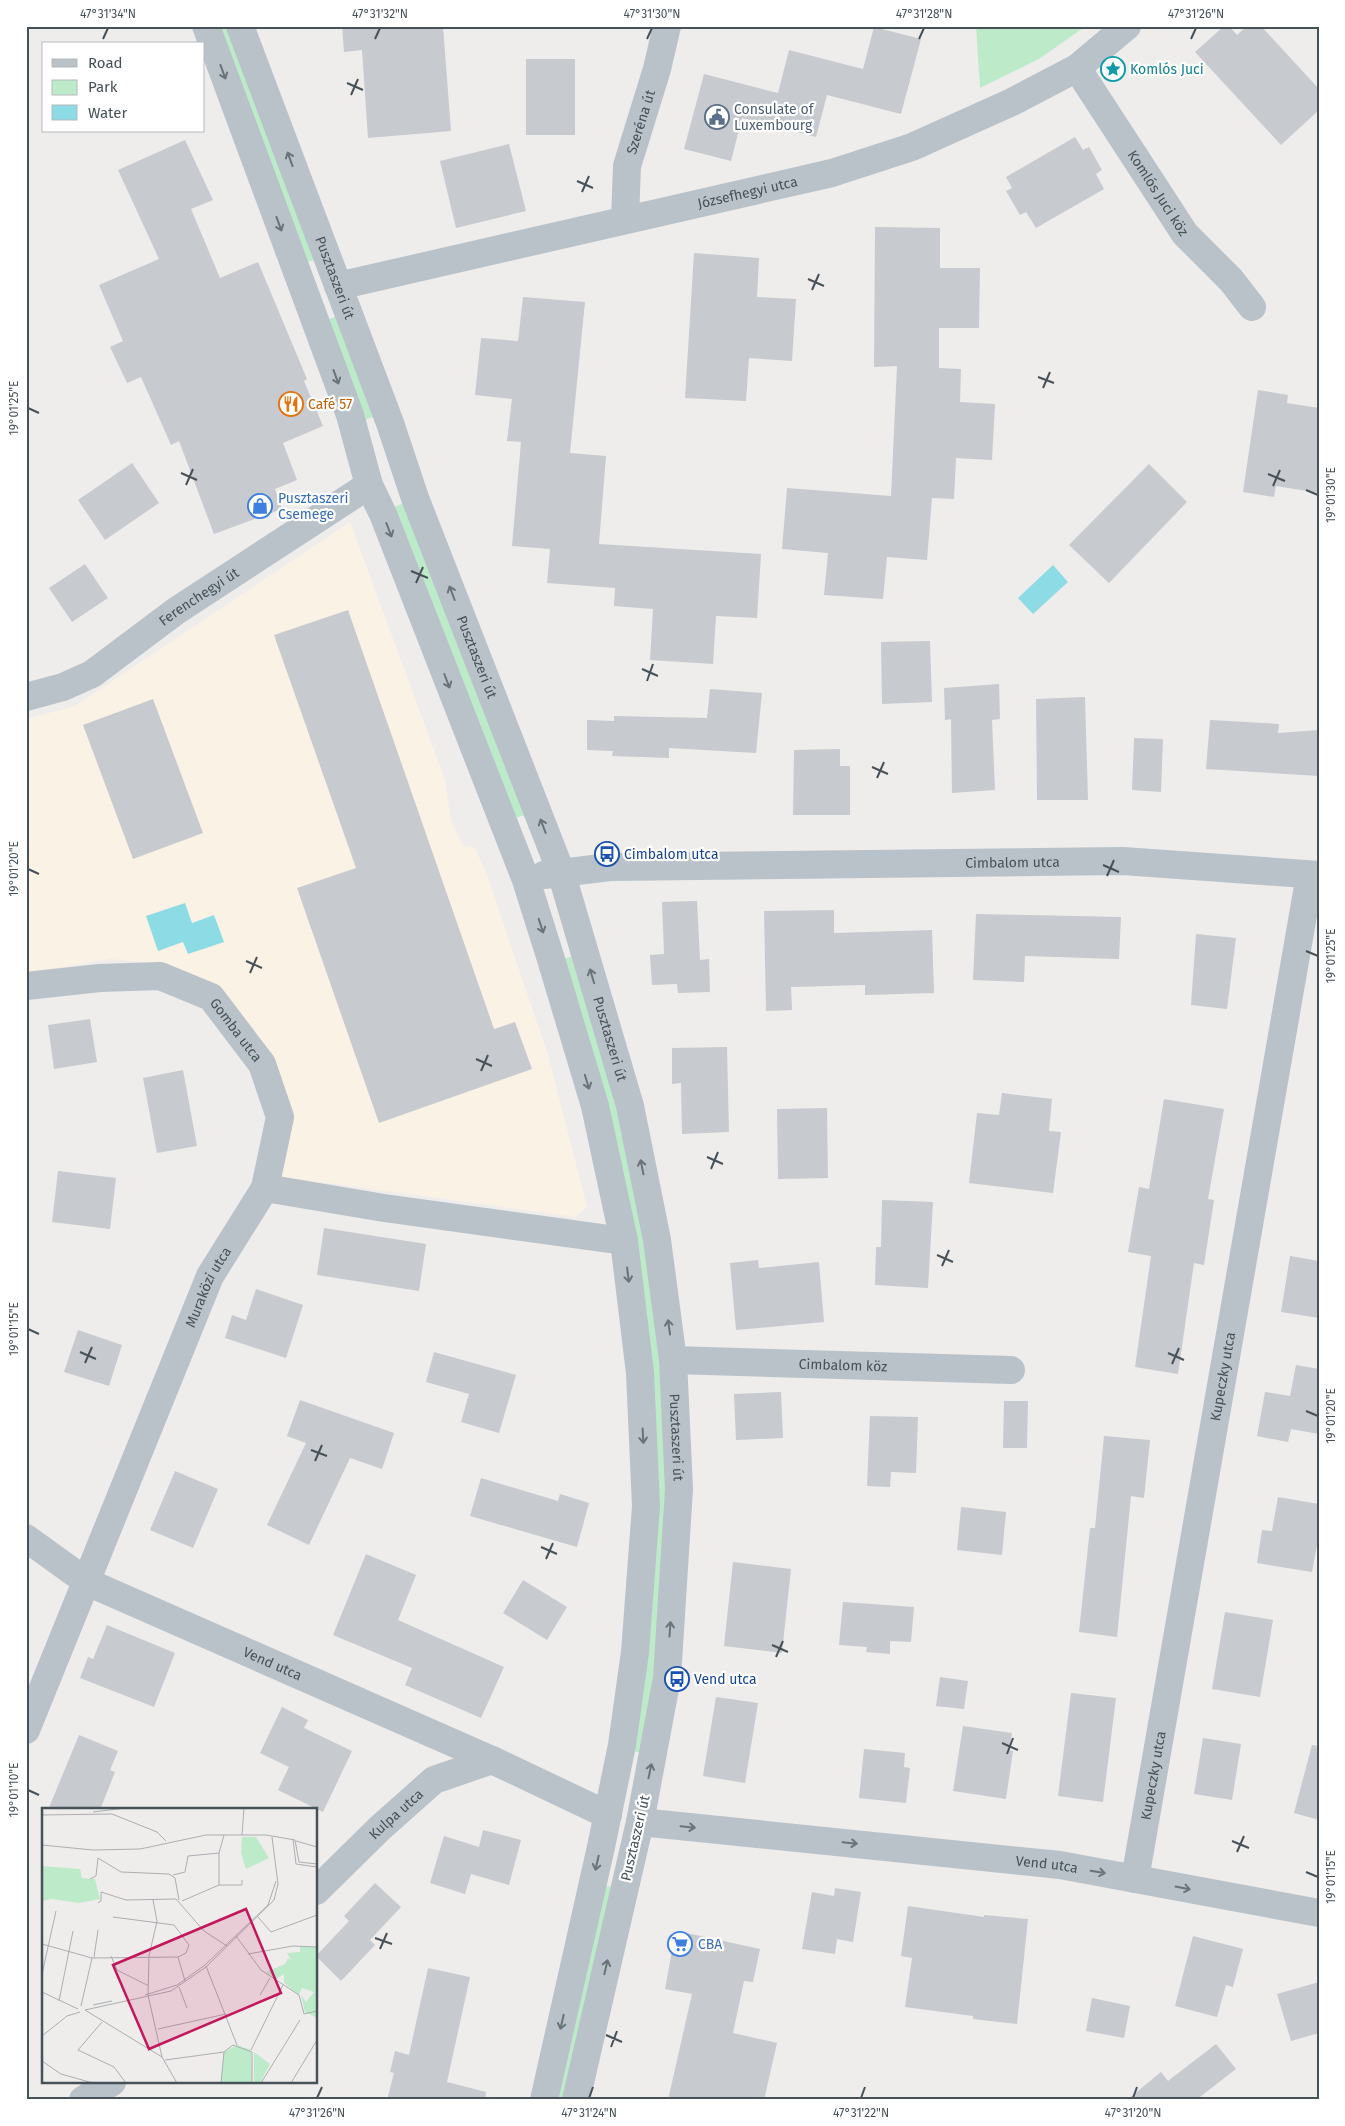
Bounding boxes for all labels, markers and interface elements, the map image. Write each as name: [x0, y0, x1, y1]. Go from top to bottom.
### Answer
text: 47°31'34"N: [80, 7, 136, 21]
text: 47°31'32"N: [352, 7, 408, 21]
text: 47°31'30"N: [624, 7, 680, 21]
text: 47°31'28"N: [896, 7, 952, 21]
text: 47°31'26"N: [1168, 7, 1224, 21]
legend: [42, 42, 205, 132]
text: Road: [88, 54, 123, 72]
place icon: Komlós Juci: [1100, 56, 1126, 82]
place label: Komlós Juci: [1130, 61, 1204, 78]
one-way arrow: [219, 64, 228, 79]
text: Park: [88, 78, 118, 96]
street label: Szeréna út: [623, 87, 659, 157]
place label: Consulate of Luxembourg: [734, 101, 815, 134]
text: Water: [88, 104, 127, 122]
public building icon: Consulate of Luxembourg: [704, 104, 730, 130]
street label: Komlós Juci köz: [1124, 147, 1192, 239]
one-way arrow: [285, 152, 294, 167]
street label: Józsefhegyi utca: [696, 173, 799, 213]
one-way arrow: [275, 216, 284, 232]
street label: Pusztaszeri út: [311, 234, 358, 323]
one-way arrow: [332, 368, 341, 384]
text: 19°01'25"E: [7, 381, 21, 435]
restaurant icon: Café 57: [278, 391, 304, 417]
place label: Café 57: [308, 396, 352, 413]
text: 19°01'30"E: [1324, 467, 1338, 523]
place label: Pusztaszeri Csemege: [278, 490, 349, 523]
shop icon: Pusztaszeri Csemege: [247, 493, 273, 519]
one-way arrow: [385, 522, 394, 537]
street label: Ferenchegyi út: [156, 564, 243, 630]
one-way arrow: [447, 586, 457, 601]
street label: Pusztaszeri út: [453, 613, 501, 702]
one-way arrow: [443, 673, 452, 689]
one-way arrow: [537, 819, 546, 834]
text: 19°01'20"E: [7, 841, 21, 897]
bus stop icon: Cimbalom utca: [594, 841, 620, 867]
place label: Cimbalom utca: [624, 846, 719, 863]
street label: Cimbalom utca: [965, 854, 1060, 872]
one-way arrow: [536, 918, 546, 934]
text: 19°01'25"E: [1324, 929, 1338, 983]
one-way arrow: [586, 969, 596, 985]
street label: Gomba utca: [206, 995, 265, 1066]
street label: Pusztaszeri út: [589, 995, 631, 1084]
one-way arrow: [583, 1073, 593, 1089]
one-way arrow: [637, 1159, 647, 1175]
street label: Muraközi utca: [182, 1244, 235, 1330]
one-way arrow: [623, 1266, 633, 1282]
text: 19°01'15"E: [7, 1302, 21, 1356]
one-way arrow: [664, 1319, 674, 1335]
street label: Kupeczky utca: [1207, 1331, 1239, 1422]
street label: Cimbalom köz: [798, 1356, 887, 1375]
text: 19°01'20"E: [1324, 1388, 1338, 1444]
street label: Pusztaszeri út: [666, 1393, 687, 1482]
one-way arrow: [638, 1428, 647, 1444]
one-way arrow: [666, 1621, 675, 1637]
street label: Vend utca: [240, 1644, 305, 1684]
bus stop icon: Vend utca: [664, 1666, 690, 1692]
place label: Vend utca: [694, 1671, 757, 1688]
street label: Kupeczky utca: [1137, 1730, 1170, 1821]
text: 19°01'10"E: [7, 1763, 21, 1817]
one-way arrow: [646, 1764, 656, 1780]
street label: Kulpa utca: [366, 1786, 427, 1843]
street label: Pusztaszeri út: [617, 1793, 654, 1883]
inset map: [42, 1808, 318, 2084]
one-way arrow: [680, 1822, 696, 1832]
one-way arrow: [842, 1839, 858, 1848]
text: 19°01'15"E: [1324, 1850, 1338, 1904]
street label: Vend utca: [1015, 1853, 1079, 1877]
one-way arrow: [592, 1855, 602, 1871]
one-way arrow: [1090, 1868, 1106, 1877]
one-way arrow: [1174, 1883, 1190, 1893]
supermarket icon: CBA: [667, 1931, 693, 1957]
place label: CBA: [698, 1936, 722, 1953]
one-way arrow: [602, 1959, 611, 1975]
one-way arrow: [557, 2013, 566, 2029]
text: 47°31'26"N: [289, 2106, 345, 2120]
text: 47°31'24"N: [561, 2106, 617, 2120]
text: 47°31'22"N: [833, 2106, 889, 2120]
text: 47°31'20"N: [1105, 2106, 1161, 2120]

